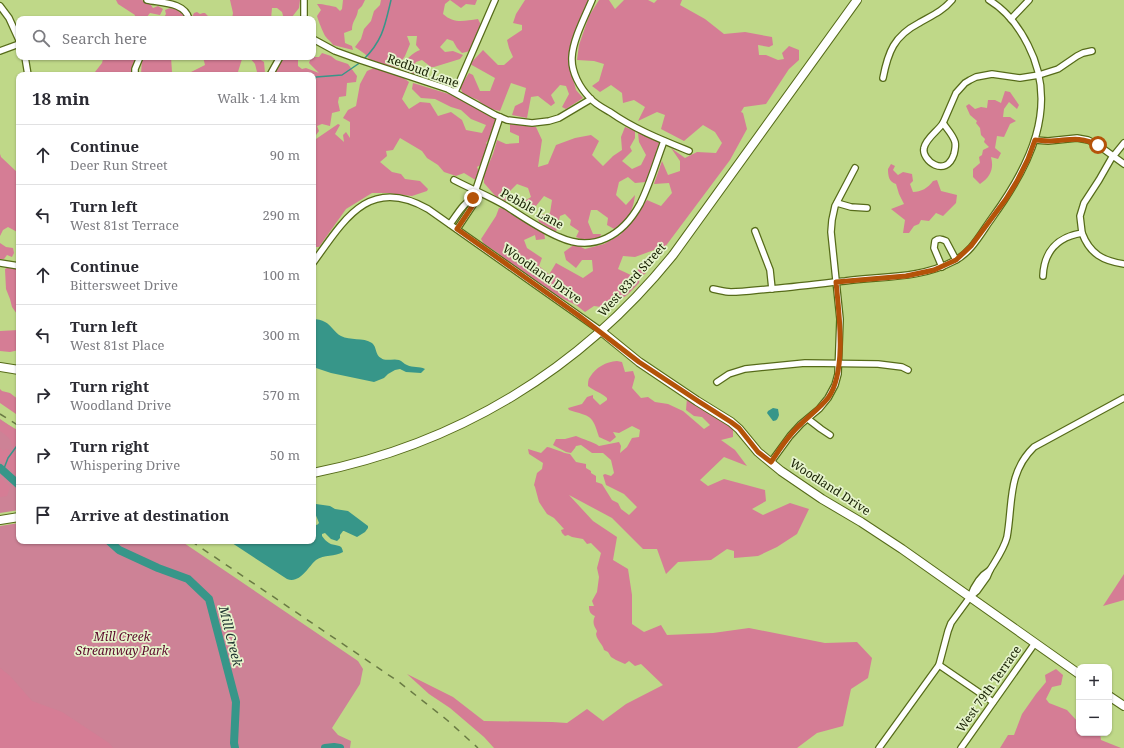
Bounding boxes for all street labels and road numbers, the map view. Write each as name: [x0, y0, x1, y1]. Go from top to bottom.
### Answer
street label: Redbud Lane: [385, 50, 462, 91]
street label: Pebble Lane: [497, 184, 567, 233]
street label: West 83rd Street: [594, 239, 669, 320]
street label: Woodland Drive: [499, 240, 585, 307]
street label: Woodland Drive: [786, 454, 874, 519]
street label: West 79th Terrace: [952, 642, 1025, 736]

